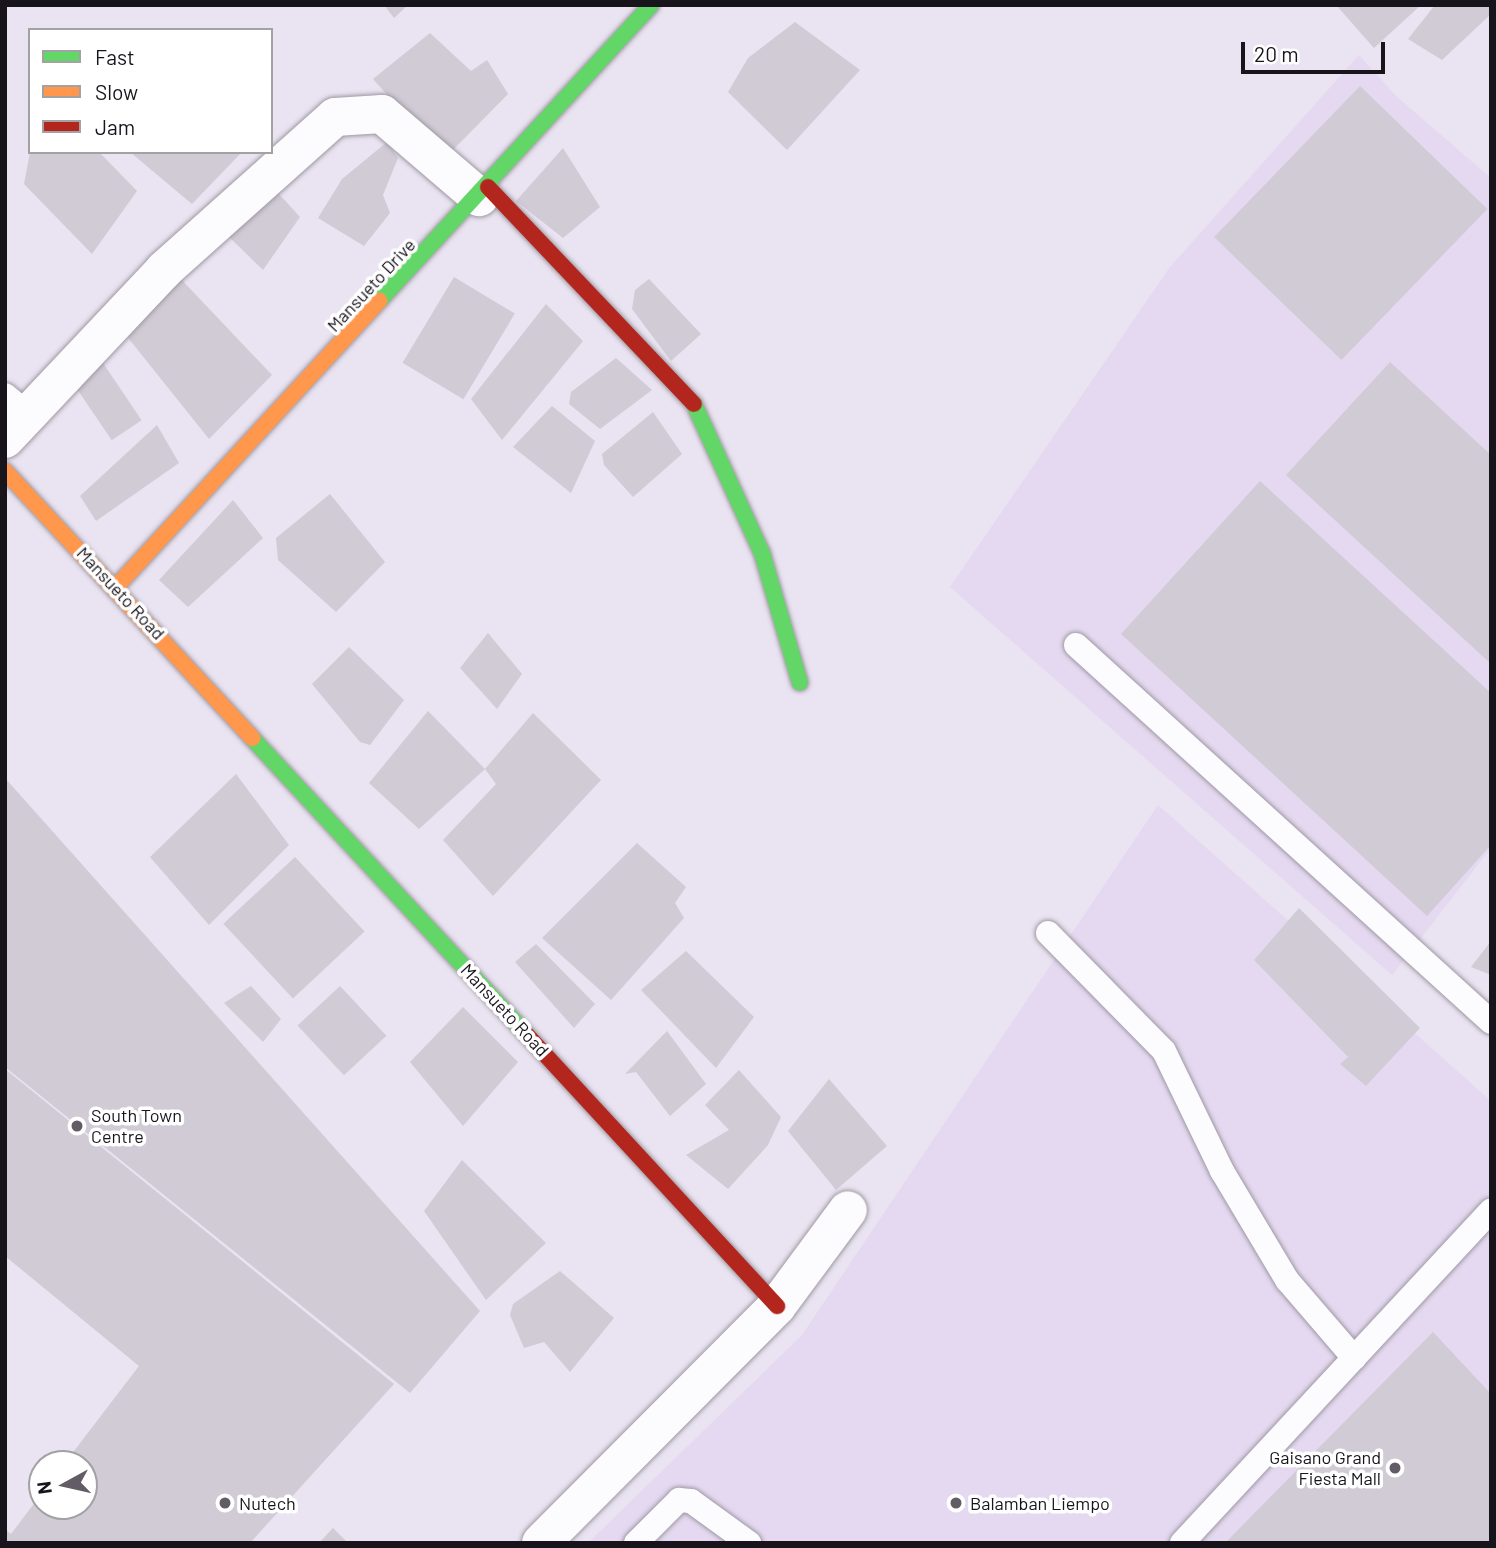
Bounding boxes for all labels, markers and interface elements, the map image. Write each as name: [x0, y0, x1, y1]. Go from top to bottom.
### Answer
legend: [28, 28, 273, 154]
scale bar: [1244, 28, 1388, 72]
text: 20 m: [1254, 41, 1299, 66]
text: Fast: [95, 44, 135, 69]
text: Slow: [95, 79, 138, 104]
text: Jam: [95, 114, 135, 139]
street label: Mansueto Drive: [322, 234, 420, 336]
street label: Mansueto Road: [73, 542, 169, 644]
street label: Mansueto Road: [457, 959, 553, 1061]
place label: South Town Centre: [91, 1105, 182, 1148]
marker: South Town Centre: [69, 1118, 85, 1134]
place label: Gaisano Grand Fiesta Mall: [1269, 1447, 1381, 1490]
north arrow: [28, 1450, 98, 1520]
marker: Gaisano Grand Fiesta Mall: [1387, 1460, 1403, 1476]
text: N: [31, 1480, 56, 1496]
place label: Nutech: [239, 1492, 296, 1514]
place label: Balamban Liempo: [970, 1492, 1110, 1514]
marker: Nutech: [217, 1495, 233, 1511]
marker: Balamban Liempo: [948, 1495, 964, 1511]

